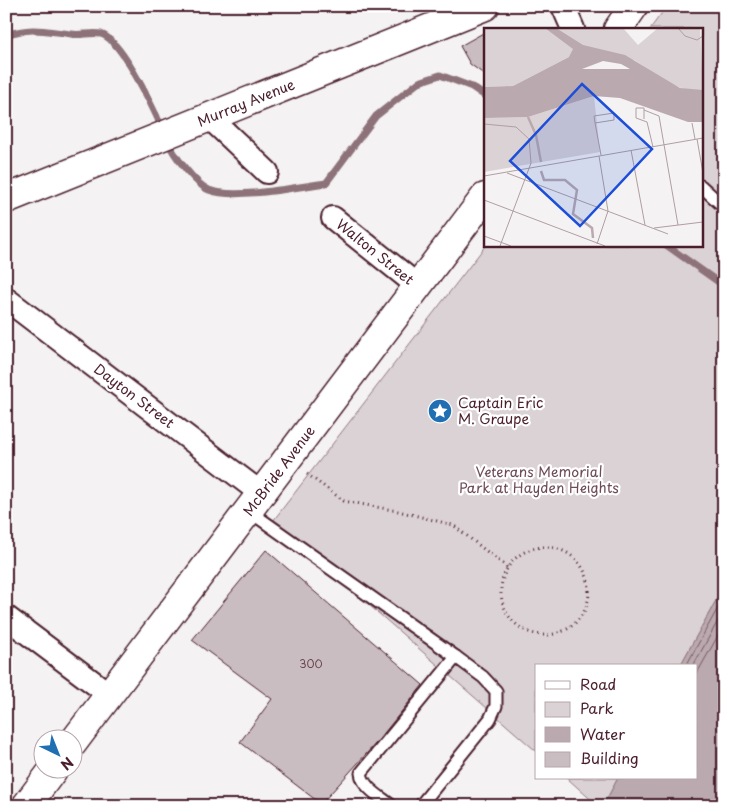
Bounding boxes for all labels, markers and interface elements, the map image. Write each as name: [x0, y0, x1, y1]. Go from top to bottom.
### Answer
inset map: [484, 28, 702, 246]
street label: Murray Avenue: [194, 73, 298, 132]
street label: Walton Street: [332, 214, 419, 290]
street label: Dayton Street: [90, 358, 179, 433]
place label: Captain Eric M. Graupe: [458, 392, 543, 429]
place icon: Captain Eric M. Graupe: [427, 398, 453, 424]
street label: McBride Avenue: [238, 421, 320, 520]
park label: Veterans Memorial Park at Hayden Heights: [459, 461, 619, 498]
house number: 300: [299, 655, 323, 672]
legend: [535, 664, 698, 780]
text: Road: [580, 672, 616, 695]
text: Park: [580, 696, 614, 719]
text: Water: [580, 722, 625, 745]
north arrow: [32, 730, 82, 780]
text: Building: [580, 746, 639, 769]
text: N: [56, 752, 78, 775]

